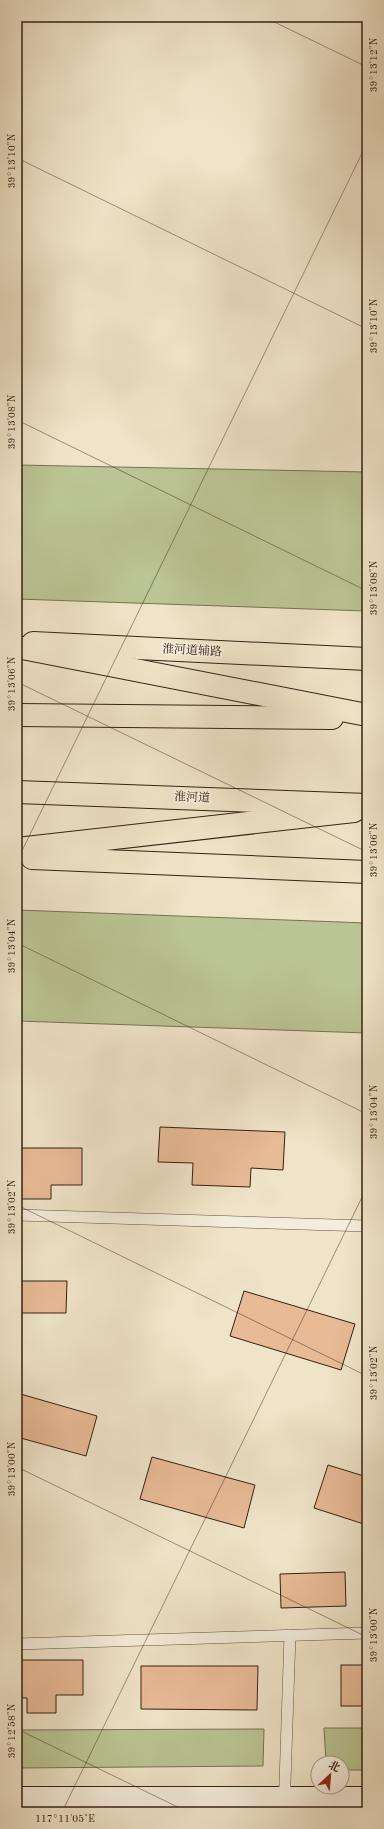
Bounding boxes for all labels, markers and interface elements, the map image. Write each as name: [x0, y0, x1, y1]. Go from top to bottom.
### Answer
text: 39°13'12"N: [369, 37, 379, 92]
text: 39°13'10"N: [7, 133, 17, 188]
text: 39°13'10"N: [369, 298, 379, 353]
text: 39°13'08"N: [7, 394, 17, 449]
text: 39°13'08"N: [369, 560, 379, 615]
street label: 淮河道辅路: [162, 641, 222, 659]
text: 39°13'06"N: [7, 656, 17, 711]
street label: 淮河道: [174, 789, 210, 805]
text: 39°13'06"N: [369, 822, 379, 877]
text: 39°13'04"N: [7, 918, 17, 973]
text: 39°13'04"N: [369, 1084, 379, 1139]
text: 39°13'02"N: [7, 1179, 17, 1234]
text: 39°13'02"N: [369, 1345, 379, 1400]
text: 39°13'00"N: [7, 1441, 17, 1496]
text: 39°13'00"N: [369, 1607, 379, 1662]
text: 39°12'58"N: [7, 1703, 17, 1758]
north arrow: [310, 1755, 350, 1795]
text: 北: [326, 1759, 342, 1775]
text: 117°11'05"E: [35, 1814, 95, 1824]

